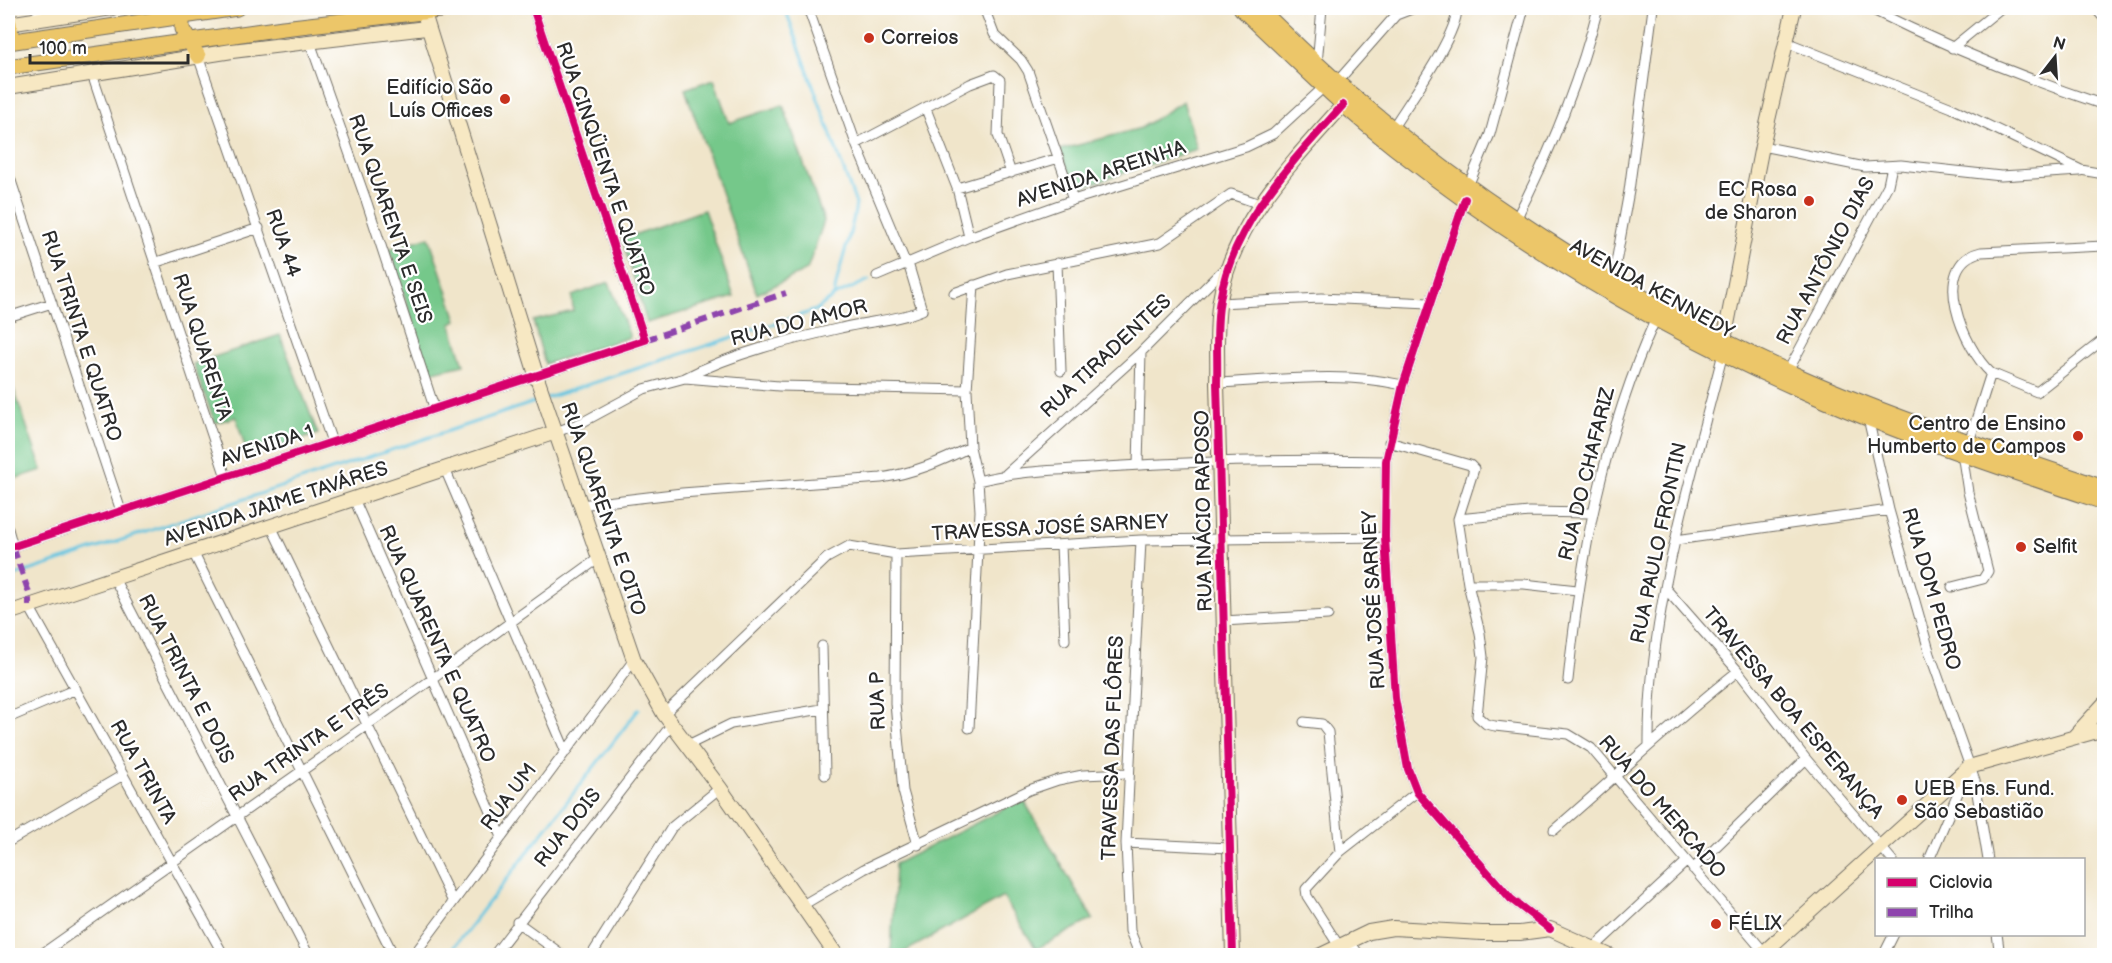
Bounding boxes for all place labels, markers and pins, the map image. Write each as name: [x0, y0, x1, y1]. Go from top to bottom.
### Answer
place label: Correios: [881, 26, 959, 50]
marker: Correios: [862, 31, 876, 45]
place label: Edifício São Luís Offices: [386, 76, 493, 123]
marker: Edifício São Luís Offices: [498, 92, 512, 106]
place label: EC Rosa de Sharon: [1705, 178, 1797, 225]
marker: EC Rosa de Sharon: [1802, 194, 1816, 208]
place label: Centro de Ensino Humberto de Campos: [1867, 412, 2066, 459]
marker: Centro de Ensino Humberto de Campos: [2071, 429, 2085, 443]
place label: Selfit: [2033, 535, 2077, 559]
marker: Selfit: [2014, 540, 2028, 554]
place label: UEB Ens. Fund. São Sebastião: [1914, 777, 2054, 824]
marker: UEB Ens. Fund. São Sebastião: [1895, 793, 1909, 807]
place label: FÉLIX: [1728, 911, 1782, 936]
marker: FÉLIX: [1709, 917, 1723, 931]

